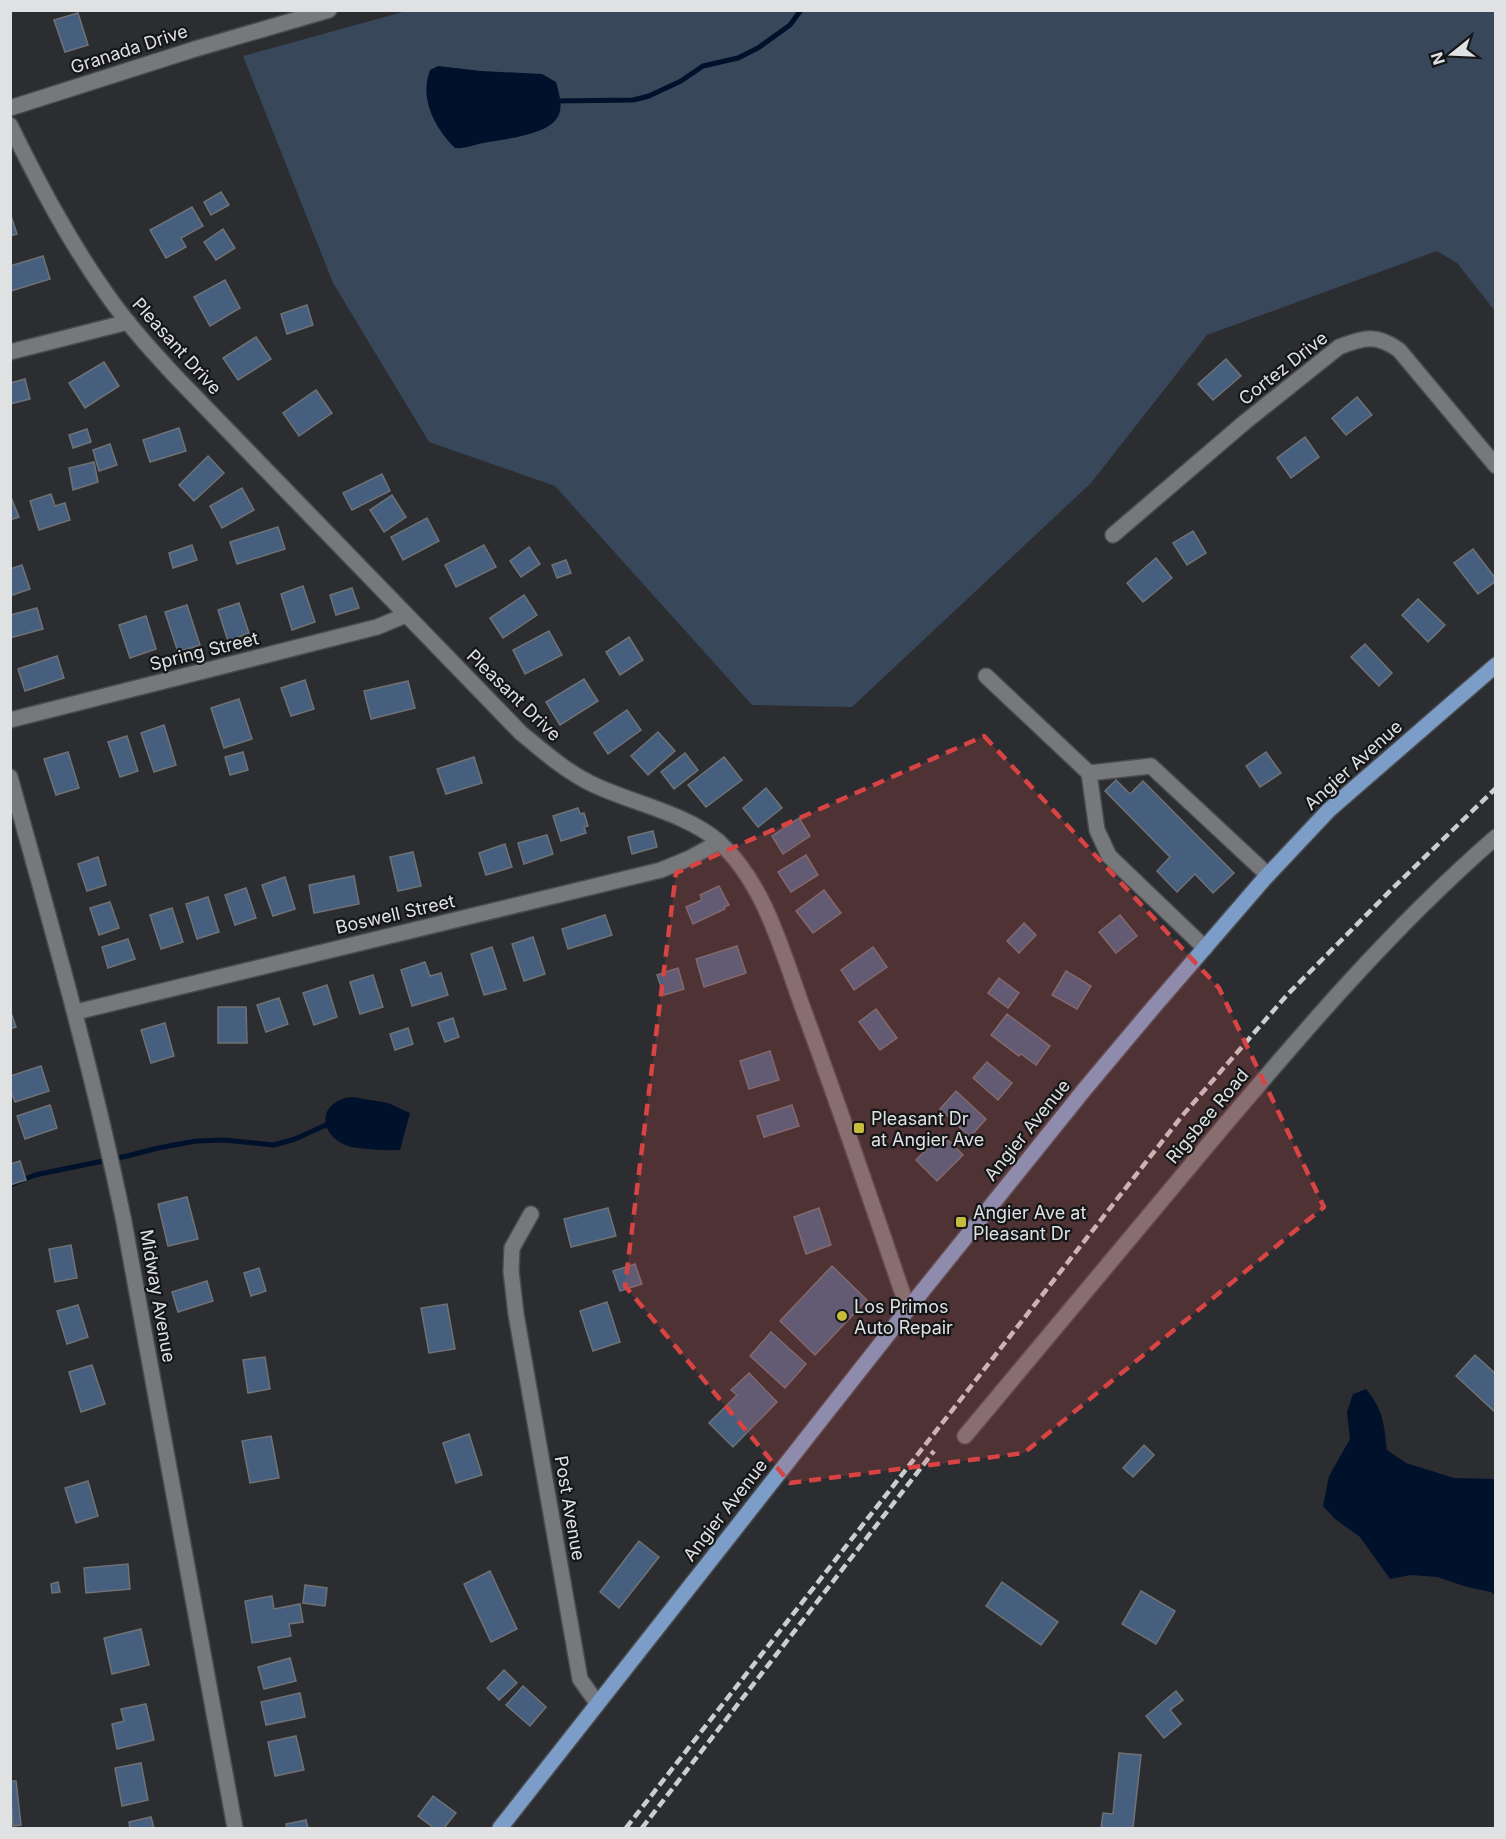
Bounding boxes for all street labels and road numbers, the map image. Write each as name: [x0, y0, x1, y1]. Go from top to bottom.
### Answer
street label: Granada Drive: [68, 20, 190, 78]
street label: Pleasant Drive: [128, 293, 226, 399]
street label: Cortez Drive: [1235, 327, 1331, 409]
street label: Spring Street: [147, 627, 261, 675]
street label: Pleasant Drive: [463, 645, 565, 745]
street label: Angier Avenue: [1300, 716, 1406, 814]
street label: Boswell Street: [333, 890, 457, 938]
street label: Rigsbee Road: [1161, 1064, 1253, 1168]
street label: Angier Avenue: [980, 1075, 1074, 1185]
street label: Midway Avenue: [136, 1228, 180, 1364]
street label: Post Avenue: [550, 1454, 590, 1562]
street label: Angier Avenue: [679, 1455, 771, 1565]

